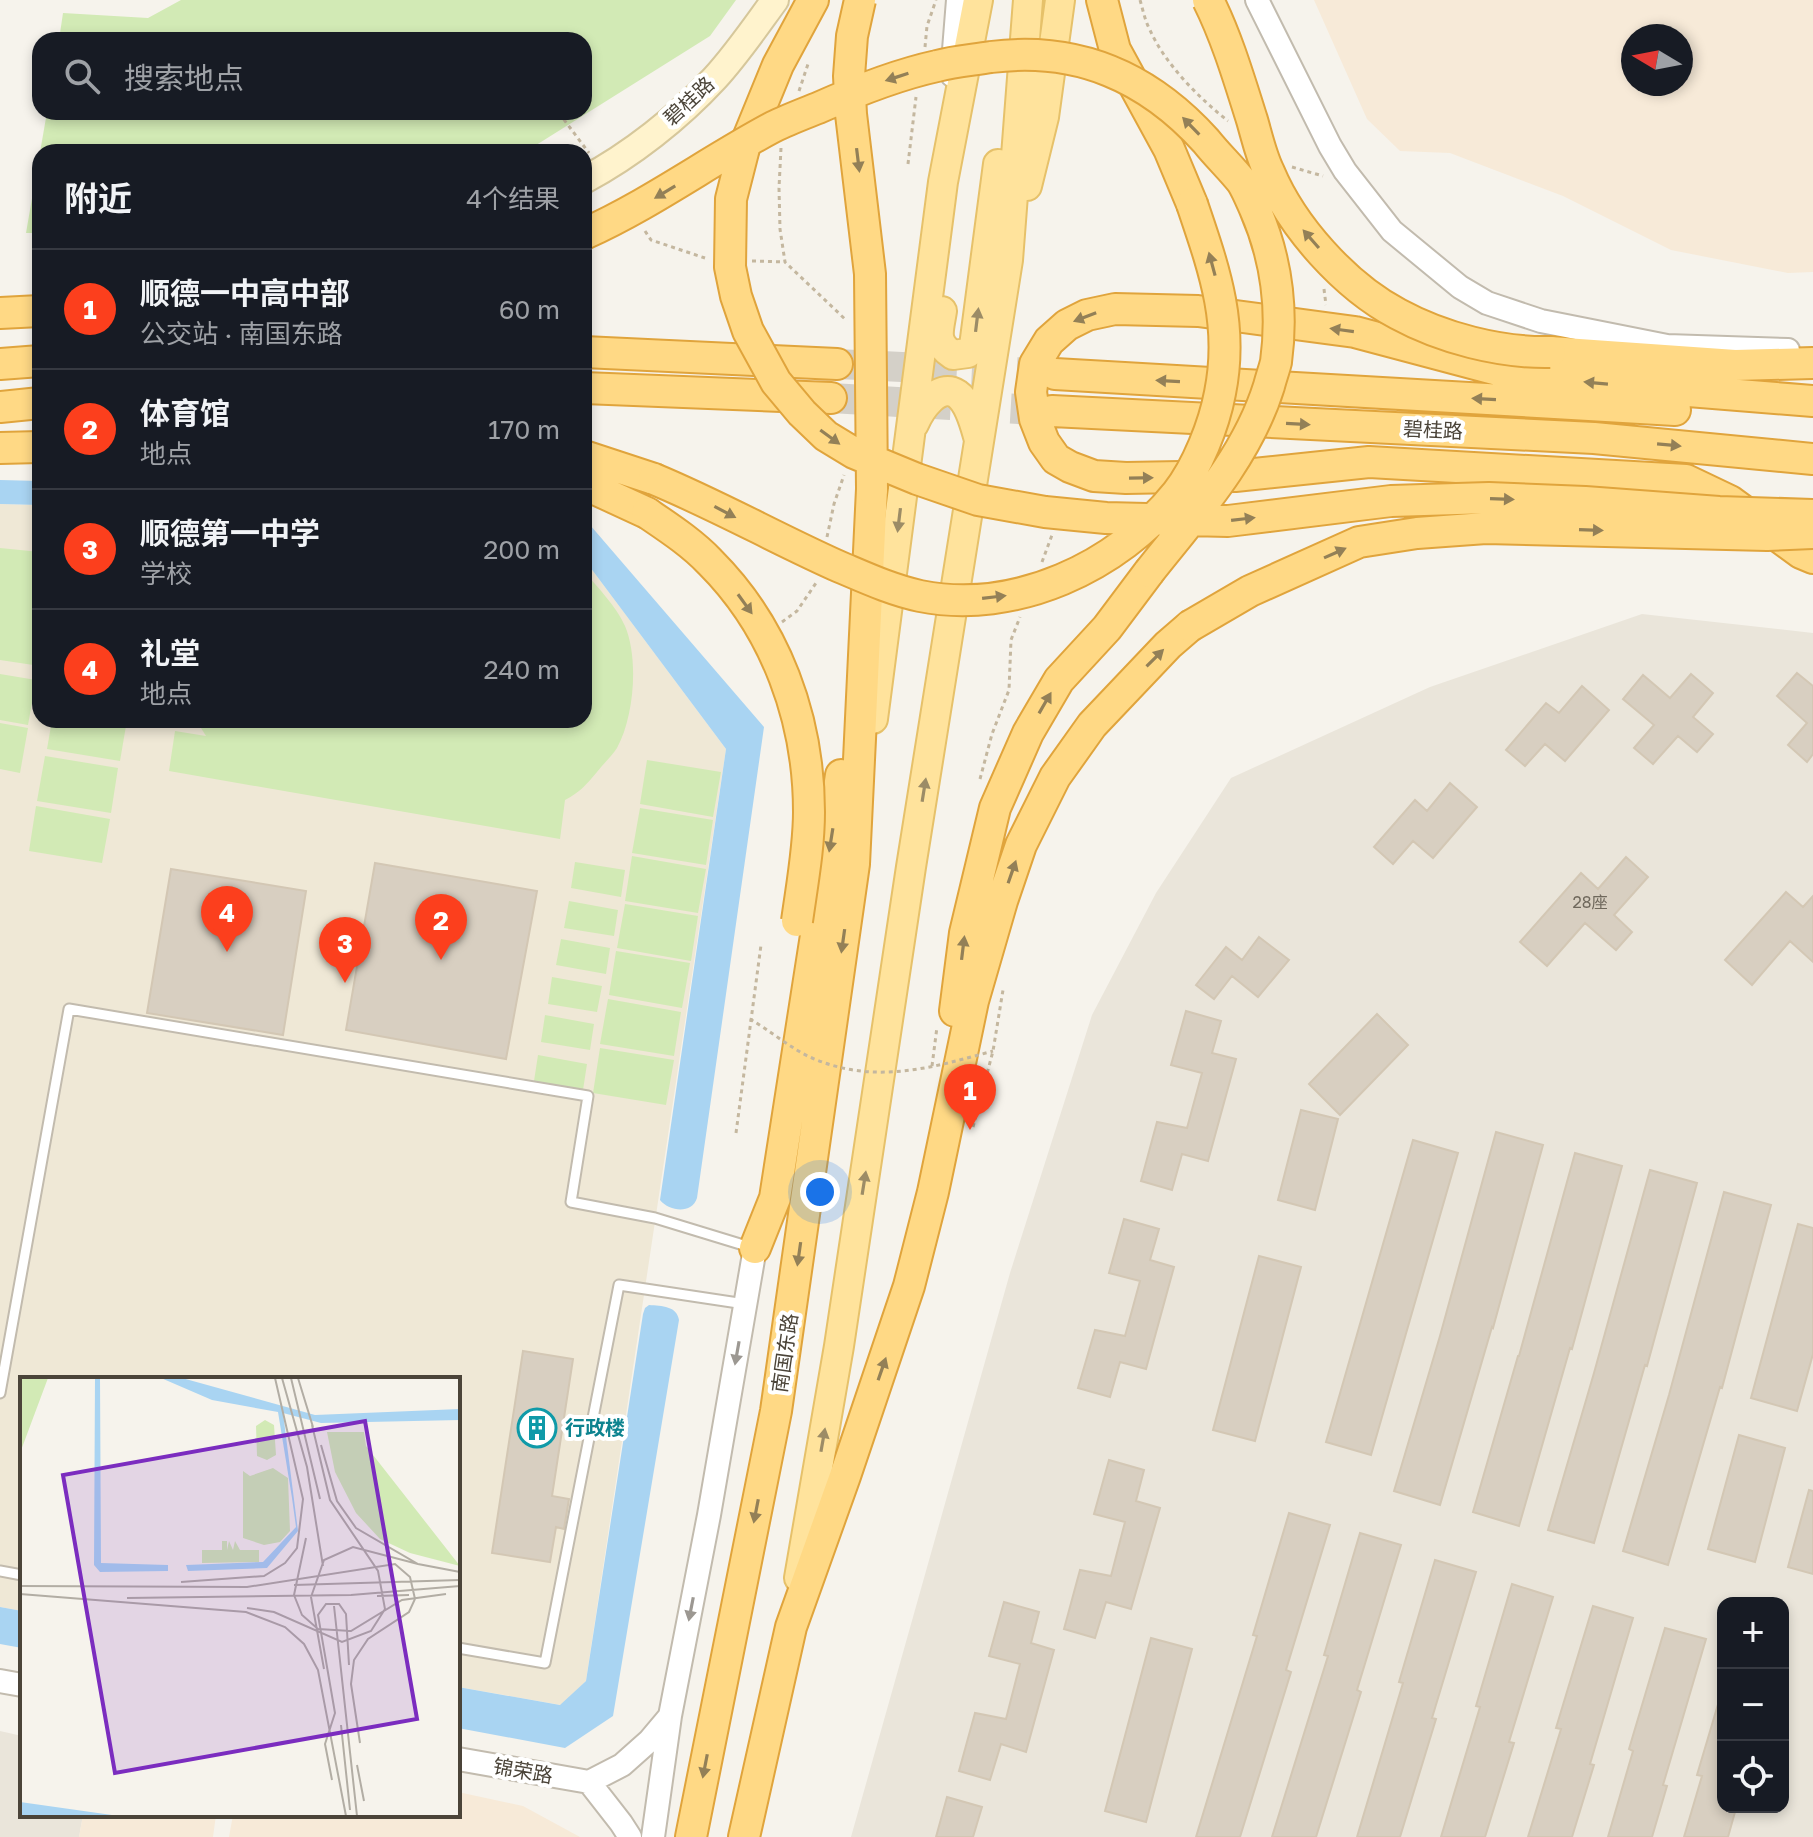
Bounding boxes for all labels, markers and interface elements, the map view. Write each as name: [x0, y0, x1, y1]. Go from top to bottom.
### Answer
north arrow: [1621, 24, 1693, 96]
search box: [32, 32, 592, 120]
icon: search: [60, 54, 104, 98]
text: 搜索地点: [124, 60, 244, 96]
street label: 碧桂路: [658, 71, 718, 130]
one-way arrow: [885, 72, 909, 84]
one-way arrow: [1182, 117, 1201, 136]
one-way arrow: [851, 148, 864, 173]
text: 附近: [64, 178, 132, 218]
text: 4个结果: [466, 183, 560, 214]
one-way arrow: [654, 185, 676, 199]
one-way arrow: [1303, 230, 1320, 250]
one-way arrow: [1205, 251, 1217, 276]
text: 顺德一中高中部: [140, 275, 350, 311]
text: 1: [83, 294, 97, 325]
text: 60 m: [499, 294, 560, 325]
one-way arrow: [971, 307, 984, 332]
one-way arrow: [1073, 311, 1097, 324]
text: 公交站 · 南国东路: [140, 318, 343, 349]
one-way arrow: [1329, 323, 1354, 336]
one-way arrow: [1155, 374, 1180, 387]
one-way arrow: [1583, 376, 1608, 389]
one-way arrow: [1471, 392, 1496, 405]
text: 体育馆: [140, 395, 230, 431]
text: 2: [82, 414, 98, 445]
text: 170 m: [488, 414, 560, 445]
street label: 碧桂路: [1402, 415, 1464, 443]
one-way arrow: [1286, 417, 1311, 430]
one-way arrow: [820, 429, 841, 444]
text: 地点: [140, 438, 192, 469]
one-way arrow: [1657, 439, 1682, 452]
one-way arrow: [1129, 472, 1154, 484]
one-way arrow: [1490, 492, 1515, 505]
one-way arrow: [713, 505, 736, 518]
one-way arrow: [892, 508, 905, 533]
one-way arrow: [1231, 513, 1256, 526]
text: 顺德第一中学: [140, 515, 320, 551]
one-way arrow: [1579, 524, 1604, 537]
text: 3: [82, 534, 98, 565]
text: 200 m: [483, 534, 560, 565]
one-way arrow: [1323, 546, 1346, 560]
text: 学校: [140, 558, 192, 589]
one-way arrow: [982, 590, 1007, 603]
one-way arrow: [737, 593, 752, 614]
text: 礼堂: [140, 635, 200, 671]
one-way arrow: [1145, 649, 1164, 668]
text: 4: [82, 654, 98, 685]
text: 240 m: [483, 654, 560, 685]
text: 地点: [140, 678, 192, 709]
one-way arrow: [1038, 692, 1052, 714]
one-way arrow: [918, 777, 930, 802]
one-way arrow: [824, 827, 837, 852]
one-way arrow: [1006, 860, 1018, 884]
pin: 4: [201, 886, 253, 952]
house number: 28座: [1572, 892, 1608, 912]
pin: 2: [415, 894, 467, 960]
pin: 3: [319, 917, 371, 983]
one-way arrow: [836, 929, 849, 954]
one-way arrow: [957, 935, 970, 960]
pin: 1: [944, 1064, 996, 1130]
one-way arrow: [858, 1171, 871, 1196]
your location: [800, 1172, 840, 1212]
one-way arrow: [792, 1242, 805, 1267]
street label: 南国东路: [767, 1312, 801, 1394]
one-way arrow: [730, 1341, 742, 1366]
one-way arrow: [877, 1357, 889, 1381]
inset map: [20, 1377, 460, 1817]
building icon: 行政楼: [516, 1407, 558, 1449]
place label: 行政楼: [565, 1415, 625, 1439]
one-way arrow: [817, 1427, 830, 1452]
one-way arrow: [749, 1498, 762, 1523]
one-way arrow: [684, 1596, 696, 1621]
map controls: [1717, 1597, 1789, 1813]
button: +: [1717, 1597, 1789, 1669]
button: −: [1717, 1669, 1789, 1741]
button: locate: [1717, 1741, 1789, 1813]
street label: 锦荣路: [492, 1753, 555, 1787]
one-way arrow: [698, 1753, 711, 1778]

